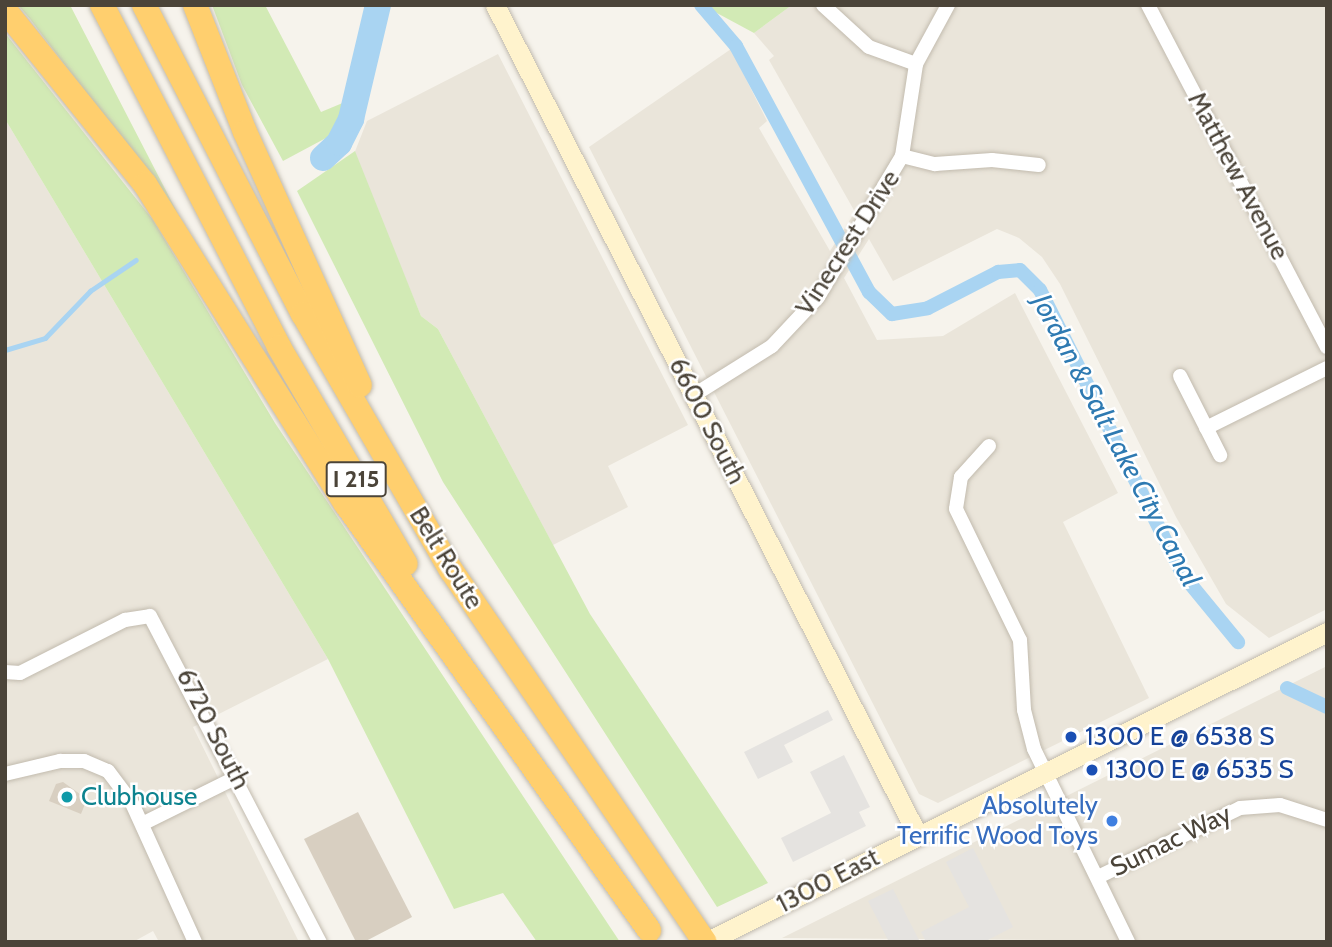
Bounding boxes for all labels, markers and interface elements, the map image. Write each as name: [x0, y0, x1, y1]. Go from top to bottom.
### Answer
street label: Matthew Avenue: [1181, 87, 1295, 265]
street label: Vinecrest Drive: [789, 164, 907, 322]
water label: Jordan & Salt Lake City Canal: [1026, 288, 1208, 592]
street label: 6600 South: [662, 353, 752, 489]
road number: I 215: [324, 458, 388, 500]
street label: Belt Route: [402, 501, 490, 615]
street label: 6720 South: [169, 663, 257, 795]
place label: 1300 E @ 6538 S: [1085, 721, 1274, 753]
marker: 1300 E @ 6538 S: [1063, 729, 1079, 745]
place label: 1300 E @ 6535 S: [1106, 754, 1294, 786]
marker: 1300 E @ 6535 S: [1084, 762, 1100, 778]
place label: Clubhouse: [81, 781, 197, 813]
marker: Clubhouse: [59, 789, 75, 805]
place label: Absolutely Terrific Wood Toys: [897, 790, 1098, 852]
street label: Sumac Way: [1106, 798, 1236, 884]
marker: Absolutely Terrific Wood Toys: [1104, 813, 1120, 829]
street label: 1300 East: [771, 842, 885, 920]

